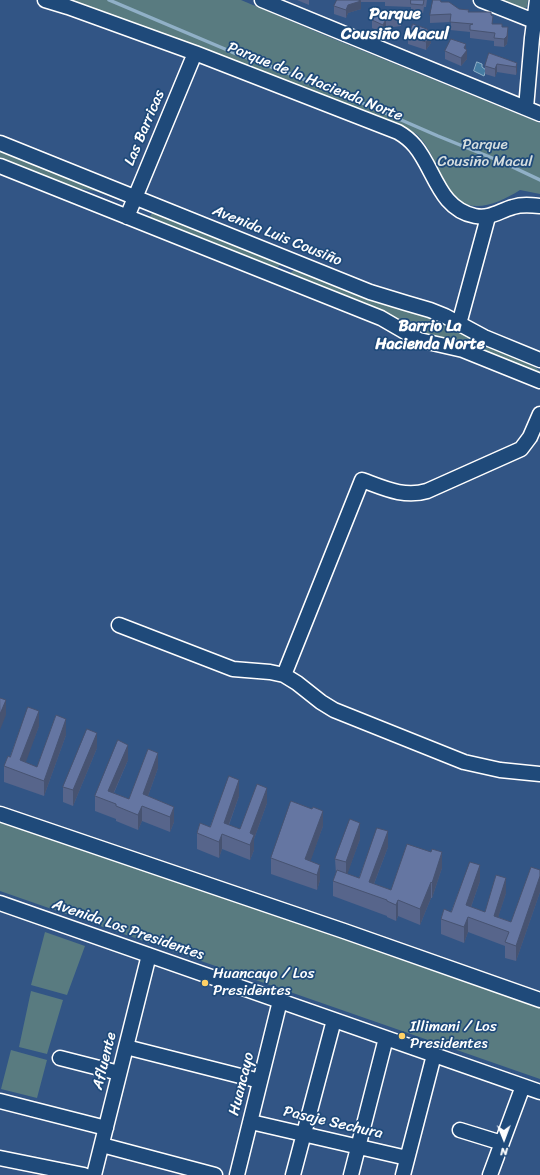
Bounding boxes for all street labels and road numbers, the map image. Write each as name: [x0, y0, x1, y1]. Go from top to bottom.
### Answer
street label: Parque de la Hacienda Norte: [225, 39, 405, 125]
street label: Las Barricas: [121, 87, 169, 169]
street label: Avenida Luis Cousiño: [210, 202, 344, 270]
street label: Avenida Los Presidentes: [50, 896, 206, 964]
street label: Afluente: [89, 1030, 121, 1092]
street label: Huancayo: [225, 1050, 259, 1118]
street label: Pasaje Sechura: [282, 1103, 384, 1143]

